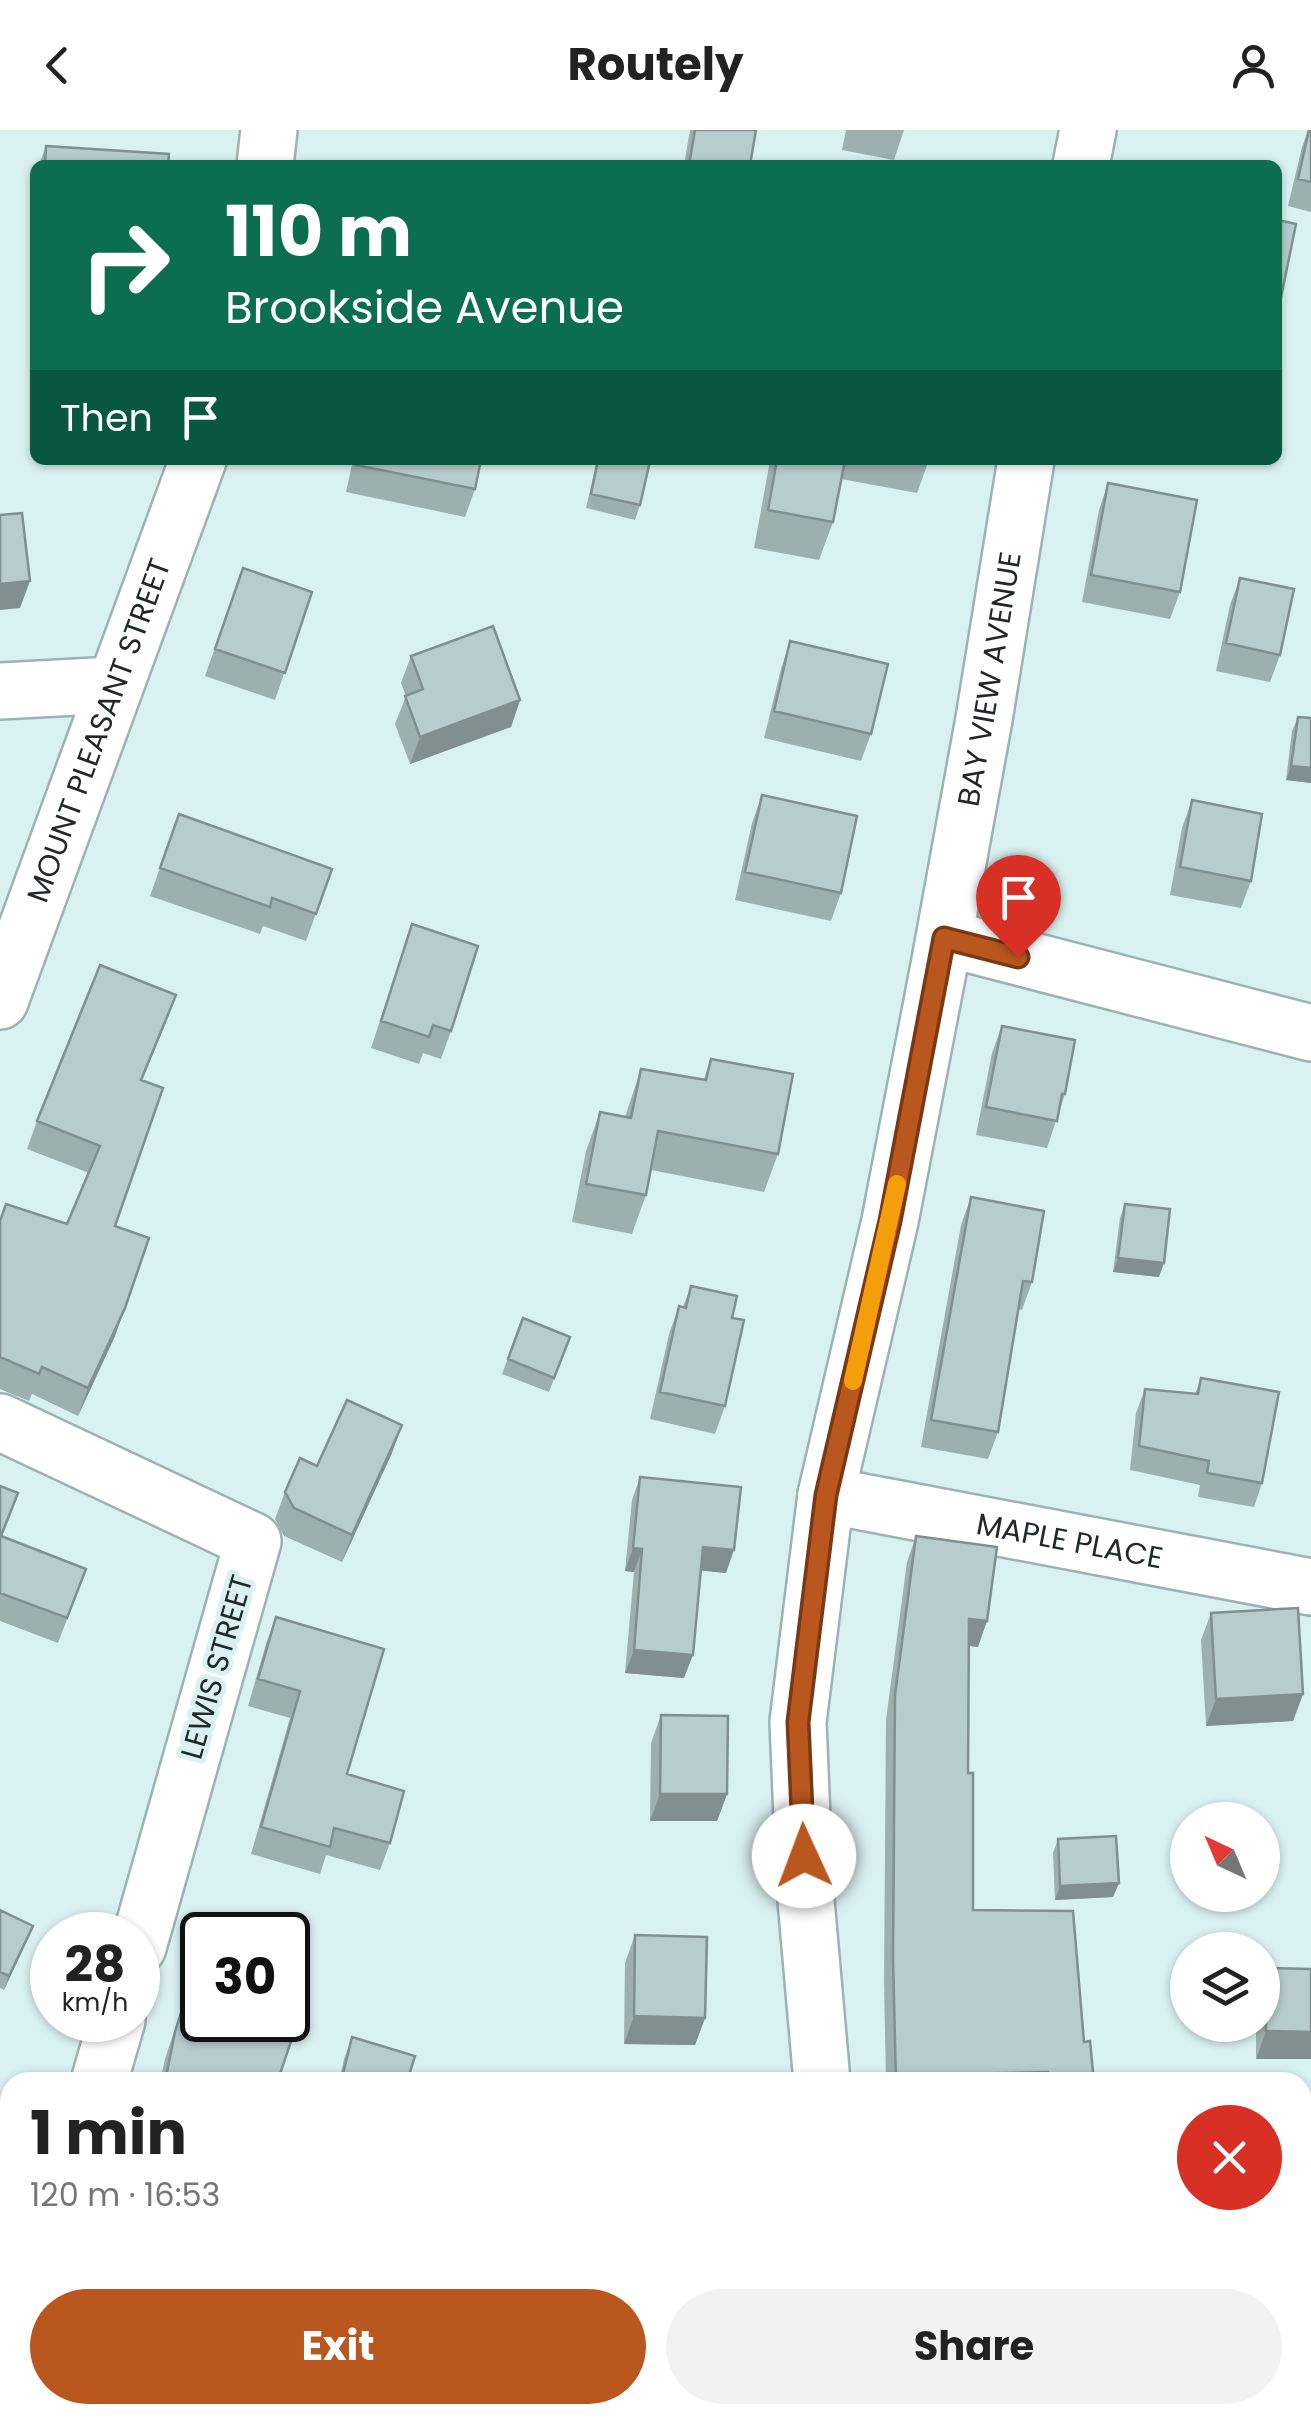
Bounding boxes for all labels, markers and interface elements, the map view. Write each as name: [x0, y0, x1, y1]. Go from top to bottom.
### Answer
text: Routely: [567, 33, 744, 96]
icon: back: [30, 38, 85, 93]
icon: person: [1226, 38, 1281, 93]
text: 110 m: [225, 182, 412, 281]
icon: right: [60, 200, 190, 330]
text: Brookside Avenue: [225, 276, 624, 339]
icon: arrive: [173, 390, 228, 445]
text: Then: [60, 391, 153, 444]
street label: BAY VIEW AVENUE: [947, 549, 1032, 810]
street label: MOUNT PLEASANT STREET: [16, 552, 181, 908]
pin: [976, 855, 1061, 958]
icon: arrive: [991, 870, 1046, 925]
street label: MAPLE PLACE: [973, 1502, 1167, 1579]
street label: LEWIS STREET: [170, 1570, 263, 1764]
north arrow: [1170, 1802, 1280, 1912]
map controls: [1170, 1802, 1280, 2042]
position arrow: [752, 1804, 856, 1908]
speed limit sign: 30: [180, 1912, 310, 2042]
text: 28: [65, 1929, 125, 2000]
button: layers: [1170, 1932, 1280, 2042]
text: km/h: [62, 1985, 128, 2020]
text: 1 min: [30, 2091, 187, 2175]
button: close: [1177, 2105, 1282, 2210]
text: 120 m · 16:53: [30, 2172, 220, 2217]
button: Exit: [30, 2289, 646, 2404]
button: Share: [666, 2289, 1282, 2404]

